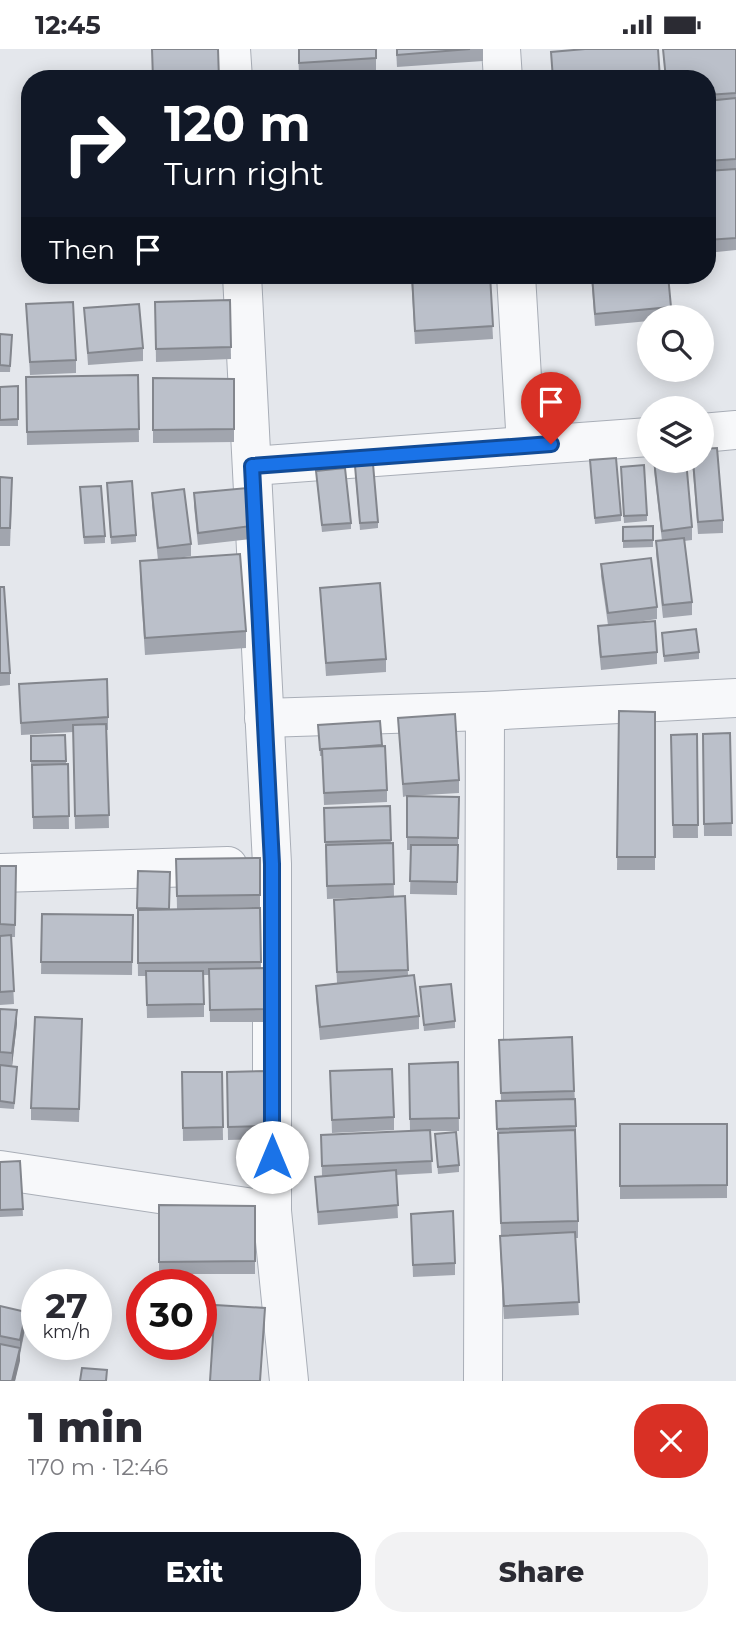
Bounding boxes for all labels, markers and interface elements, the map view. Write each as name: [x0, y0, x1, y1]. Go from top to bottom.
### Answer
text: 12:45: [35, 9, 101, 41]
text: 120 m: [164, 94, 311, 153]
icon: right: [49, 98, 140, 189]
text: Turn right: [164, 154, 324, 193]
icon: arrive: [129, 231, 167, 269]
text: Then: [49, 234, 115, 266]
map controls: [637, 305, 714, 473]
button: search: [637, 305, 714, 382]
pin: [521, 372, 581, 444]
icon: arrive: [532, 383, 570, 421]
button: layers: [637, 396, 714, 473]
position arrow: [235, 1120, 309, 1194]
speed limit sign: 30: [126, 1269, 217, 1360]
text: 27: [45, 1284, 88, 1327]
text: km/h: [42, 1321, 91, 1343]
text: 1 min: [28, 1401, 144, 1453]
button: close: [634, 1404, 708, 1478]
text: 170 m · 12:46: [28, 1453, 168, 1481]
button: Exit: [28, 1532, 361, 1612]
button: Share: [375, 1532, 708, 1612]

